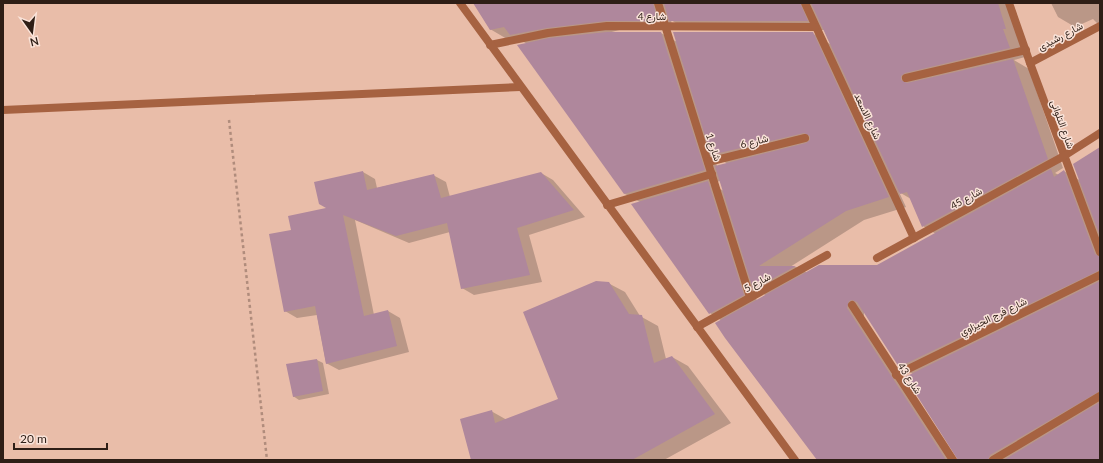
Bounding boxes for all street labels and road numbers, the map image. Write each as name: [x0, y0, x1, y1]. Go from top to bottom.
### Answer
street label: شارع 4: [638, 10, 666, 23]
street label: شارع رشيدى: [1035, 19, 1085, 54]
street label: شارع الاسعد: [851, 91, 884, 142]
street label: شارع التلوانى: [1048, 98, 1077, 150]
street label: شارع 1: [703, 132, 724, 163]
street label: شارع 6: [739, 132, 770, 151]
street label: شارع 45: [948, 184, 984, 212]
street label: شارع 5: [742, 270, 773, 295]
street label: شارع فرج الجيزاوي: [957, 294, 1030, 340]
street label: شارع 43: [895, 360, 924, 396]

